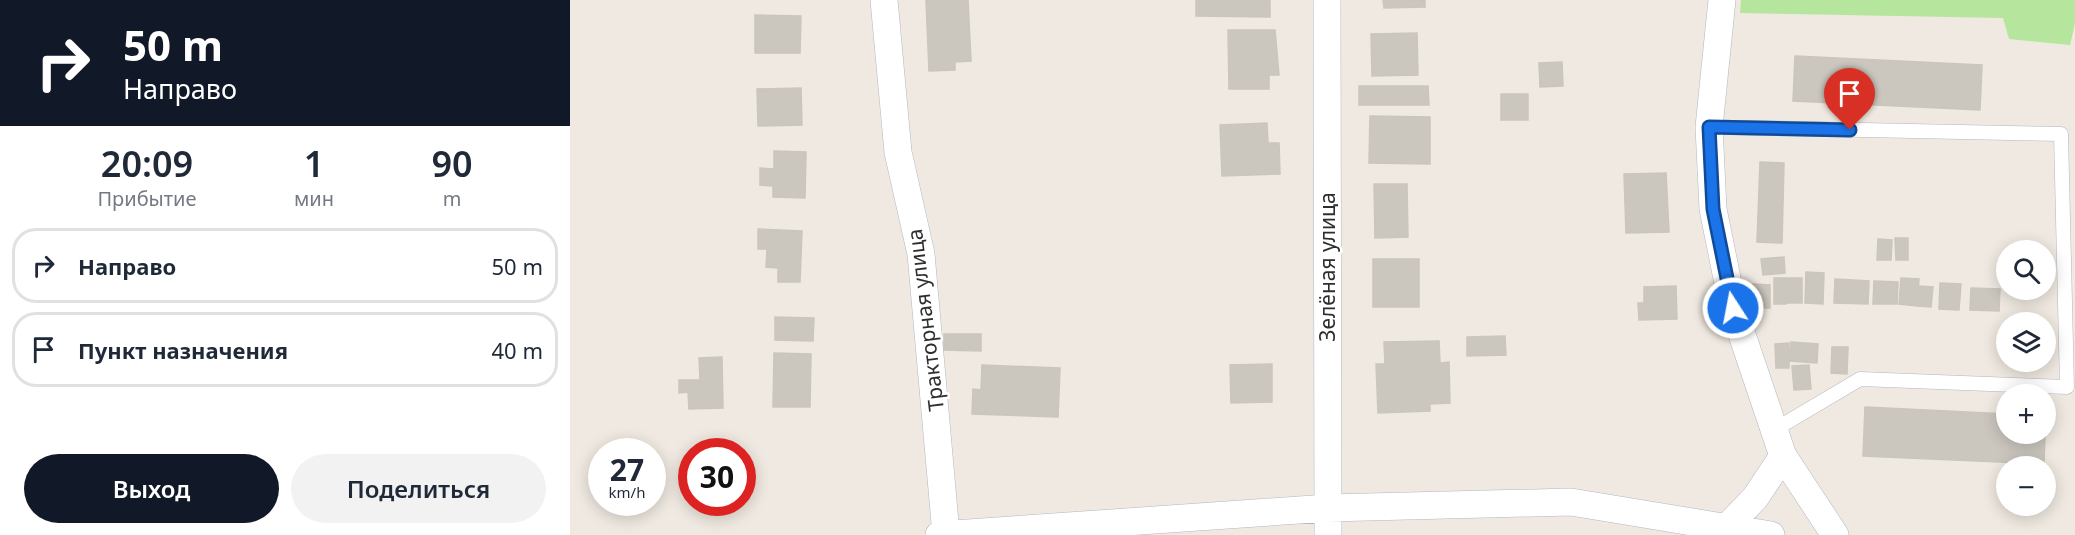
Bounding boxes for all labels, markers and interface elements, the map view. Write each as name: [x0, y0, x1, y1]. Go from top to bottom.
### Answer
text: 50 m: [123, 16, 223, 73]
icon: right: [24, 24, 102, 102]
pin: [1824, 68, 1875, 130]
text: Направо: [123, 70, 237, 107]
icon: arrive: [1833, 77, 1866, 110]
text: 20:09: [101, 139, 193, 188]
text: 1: [304, 139, 324, 188]
text: 90: [431, 139, 473, 188]
text: Прибытие: [97, 185, 197, 212]
text: мин: [294, 185, 334, 212]
text: m: [443, 185, 461, 212]
street label: Зелёная улица: [1313, 192, 1341, 342]
street label: Тракторная улица: [900, 227, 950, 413]
map controls: [1996, 240, 2056, 516]
button: search: [1996, 240, 2056, 300]
icon: right: [27, 249, 60, 282]
text: Направо: [78, 251, 176, 281]
text: 50 m: [492, 251, 543, 281]
position arrow: [1701, 276, 1765, 340]
button: layers: [1996, 312, 2056, 372]
icon: arrive: [27, 333, 60, 366]
text: Пункт назначения: [78, 335, 288, 365]
text: 40 m: [492, 335, 543, 365]
button: +: [1996, 384, 2056, 444]
speed limit sign: 30: [678, 438, 756, 516]
text: 27: [610, 449, 644, 490]
button: Выход: [24, 454, 279, 523]
button: Поделиться: [291, 454, 546, 523]
button: −: [1996, 456, 2056, 516]
text: km/h: [609, 482, 645, 502]

